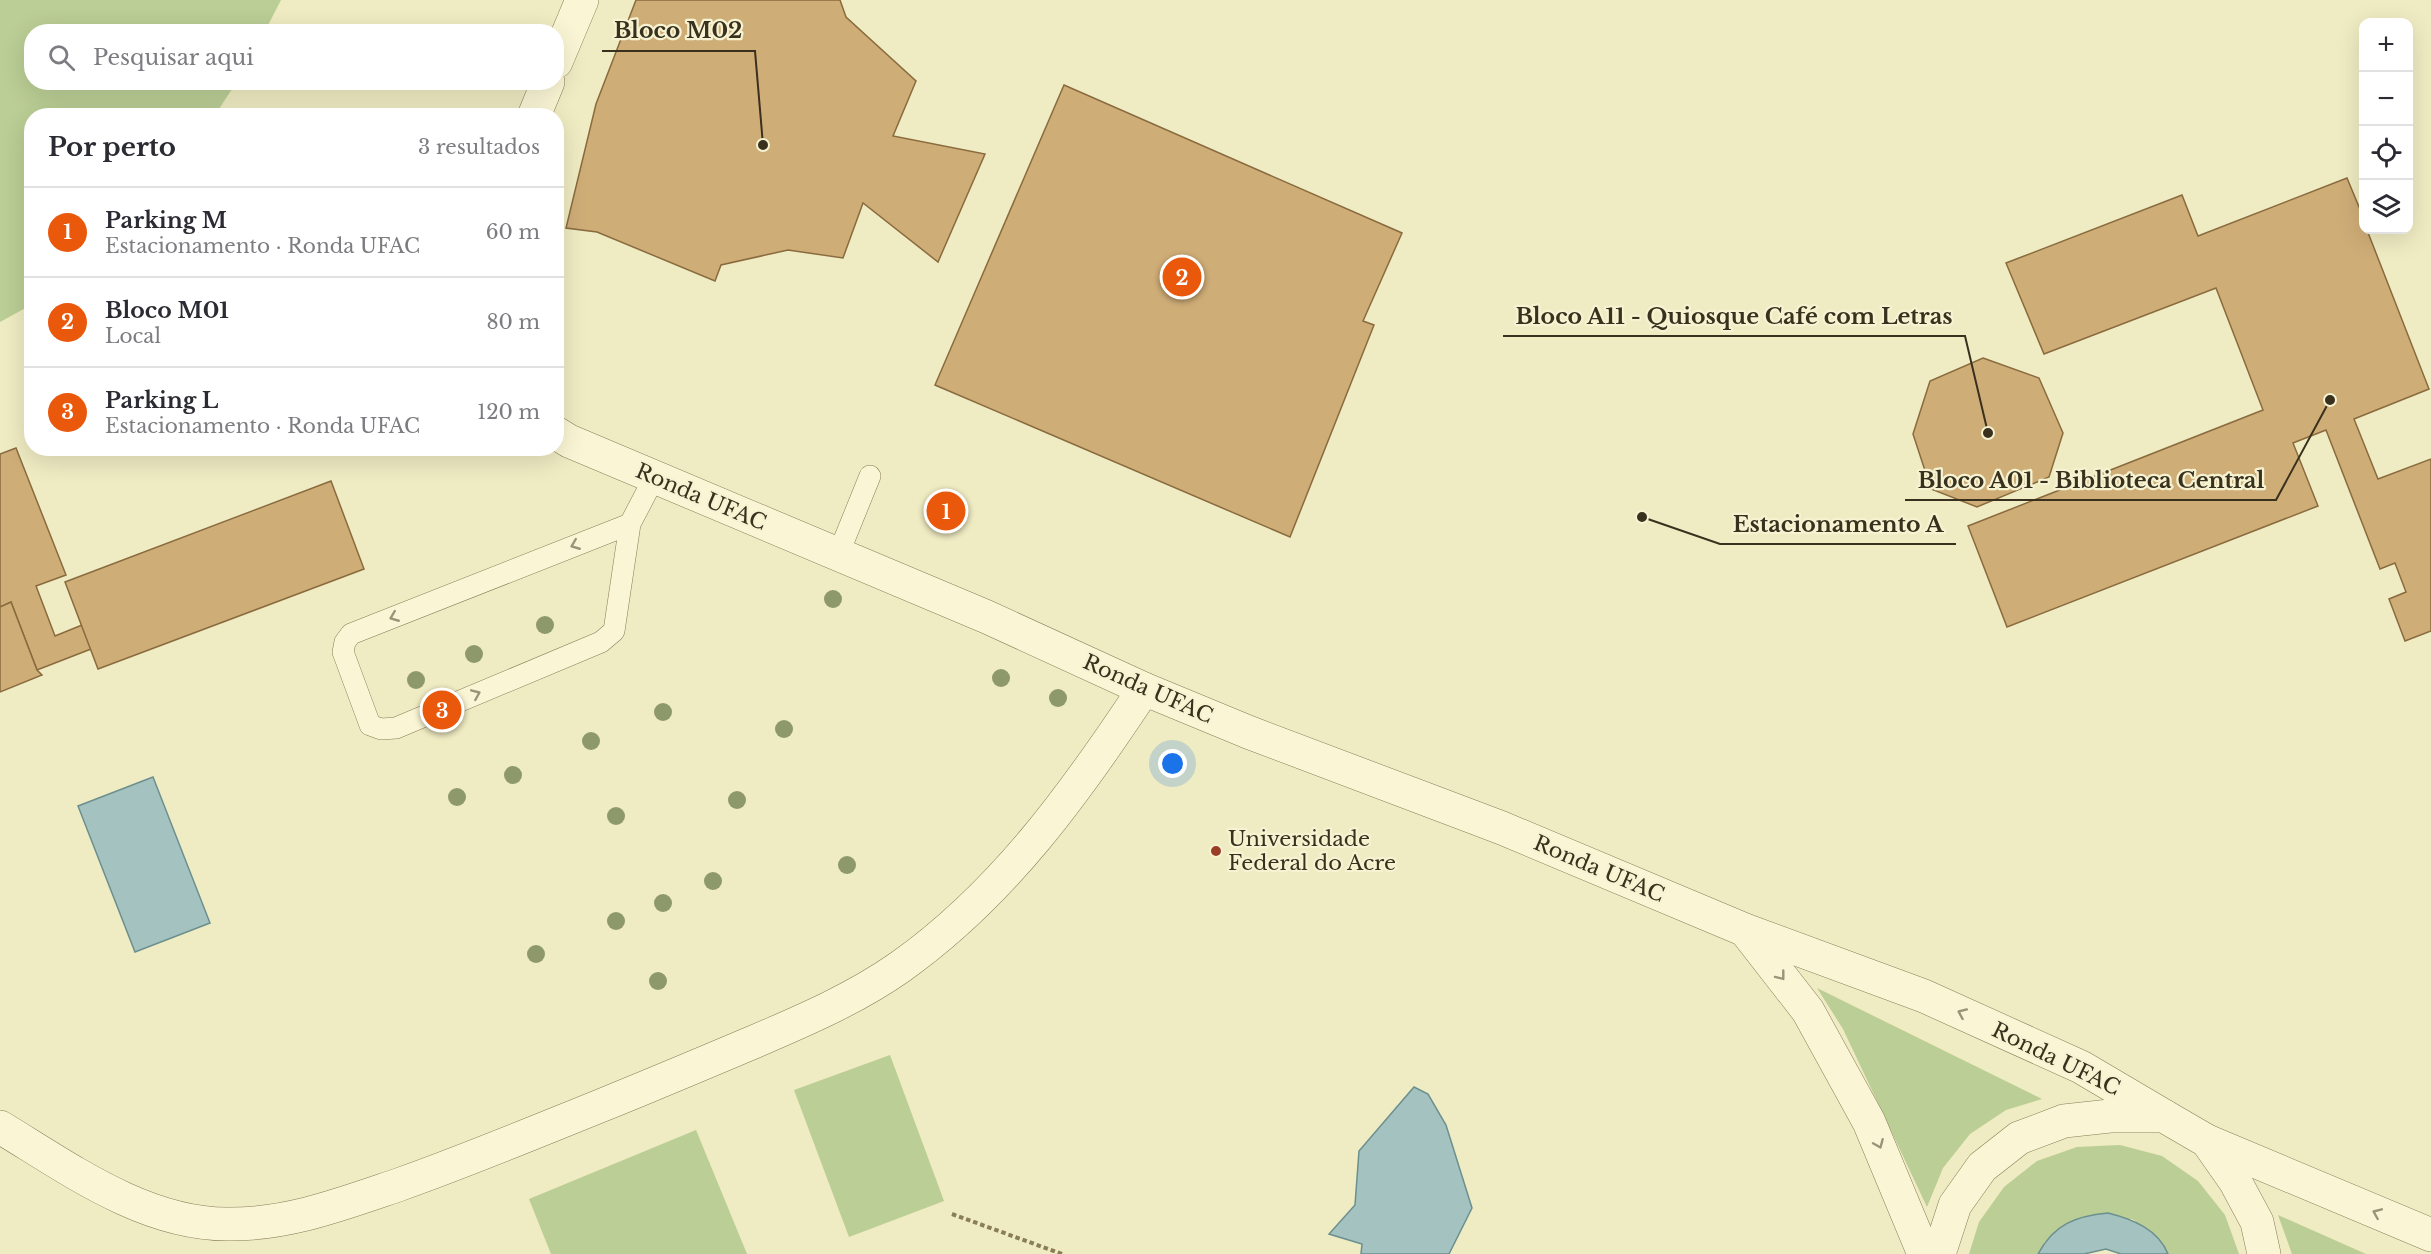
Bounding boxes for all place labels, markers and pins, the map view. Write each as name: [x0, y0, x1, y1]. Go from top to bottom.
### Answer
callout: Bloco M02: [602, 11, 755, 51]
pin: 2: [1162, 254, 1202, 300]
callout: Bloco A11 - Quiosque Café com Letras: [1503, 296, 1965, 336]
callout: Bloco A01 - Biblioteca Central: [1905, 460, 2276, 500]
pin: 1: [926, 488, 966, 534]
callout: Estacionamento A: [1720, 504, 1956, 544]
pin: 3: [422, 688, 462, 732]
place label: Universidade Federal do Acre: [1228, 826, 1396, 876]
marker: Universidade Federal do Acre: [1209, 844, 1223, 858]

